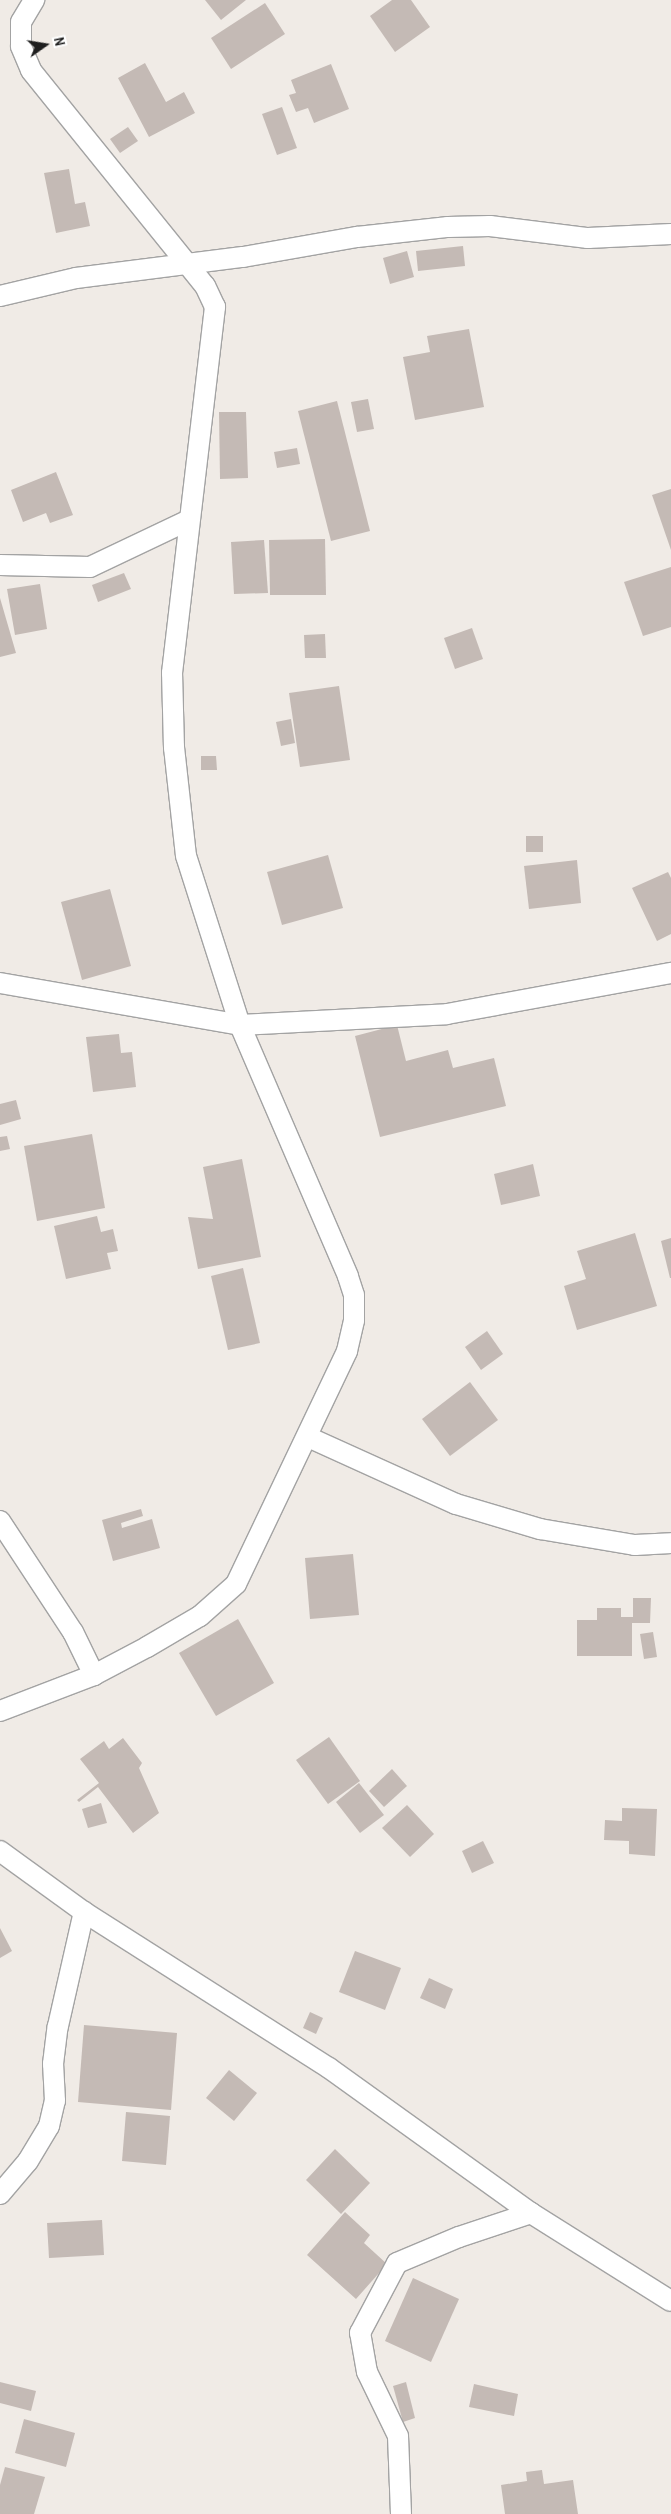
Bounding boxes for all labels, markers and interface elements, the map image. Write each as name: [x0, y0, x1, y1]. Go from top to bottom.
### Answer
north arrow: [20, 20, 70, 70]
text: N: [50, 36, 69, 48]

